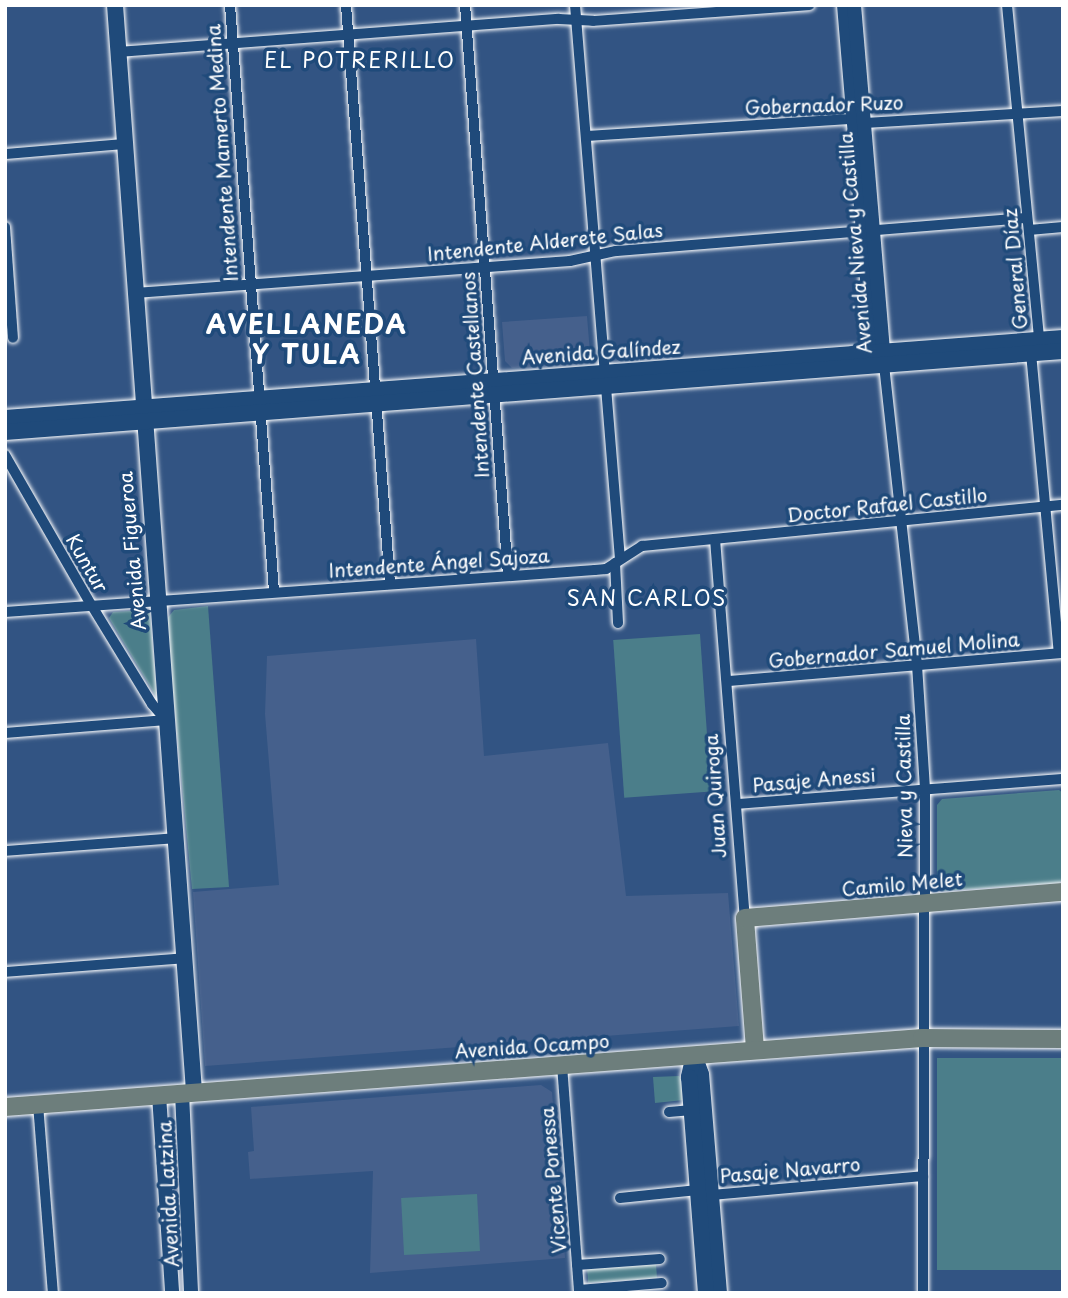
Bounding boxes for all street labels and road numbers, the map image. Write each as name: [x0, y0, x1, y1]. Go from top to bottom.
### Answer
street label: Intendente Mamerto Medina: [202, 23, 242, 283]
street label: Gobernador Ruzo: [744, 91, 904, 119]
street label: Avenida Nieva y Castilla: [834, 131, 876, 355]
street label: General Díaz: [998, 208, 1032, 330]
street label: Intendente Alderete Salas: [426, 218, 664, 266]
street label: Intendente Castellanos: [456, 271, 494, 479]
street label: Avenida Galíndez: [521, 335, 681, 369]
street label: Avenida Figueroa: [114, 471, 150, 631]
street label: Doctor Rafael Castillo: [785, 483, 989, 527]
street label: Kuntur: [61, 530, 113, 596]
street label: Intendente Ángel Sajoza: [327, 544, 551, 582]
street label: Gobernador Samuel Molina: [767, 628, 1021, 672]
street label: Nieva y Castilla: [891, 714, 917, 858]
street label: Juan Quiroga: [699, 733, 731, 859]
street label: Pasaje Anessi: [751, 763, 877, 797]
street label: Camilo Melet: [840, 867, 964, 901]
street label: Avenida Ocampo: [454, 1029, 610, 1063]
street label: Vicente Ponessa: [535, 1106, 571, 1254]
street label: Avenida Latzina: [153, 1121, 183, 1267]
street label: Pasaje Navarro: [720, 1153, 860, 1187]

